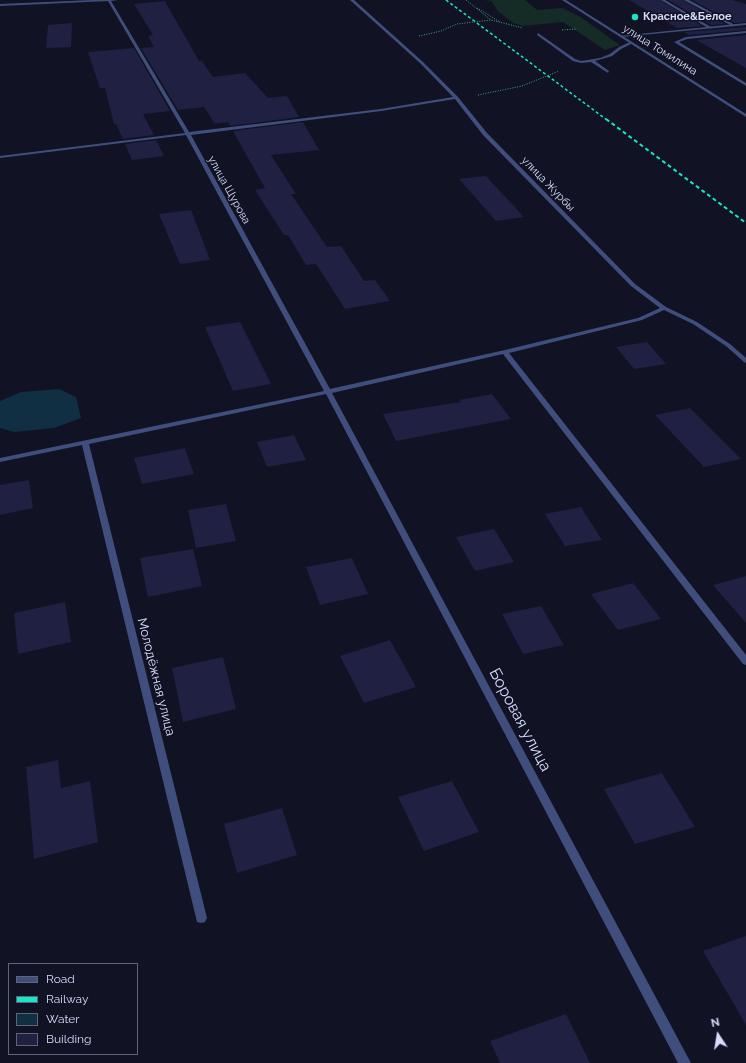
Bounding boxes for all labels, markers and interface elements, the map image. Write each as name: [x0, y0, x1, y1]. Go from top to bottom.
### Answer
place label: Красное&Белое: [643, 10, 732, 24]
marker: Красное&Белое: [630, 12, 640, 22]
street label: улица Томилина: [620, 22, 700, 78]
street label: улица Щурова: [205, 154, 253, 226]
street label: улица Журбы: [519, 154, 577, 214]
street label: Молодёжная улица: [134, 616, 178, 738]
street label: Боровая улица: [485, 665, 555, 775]
legend: [8, 963, 138, 1055]
text: Road: [46, 972, 75, 986]
text: Railway: [46, 992, 88, 1006]
text: Water: [46, 1012, 80, 1026]
north arrow: [698, 1015, 738, 1055]
text: N: [710, 1016, 721, 1030]
text: Building: [46, 1032, 92, 1046]

